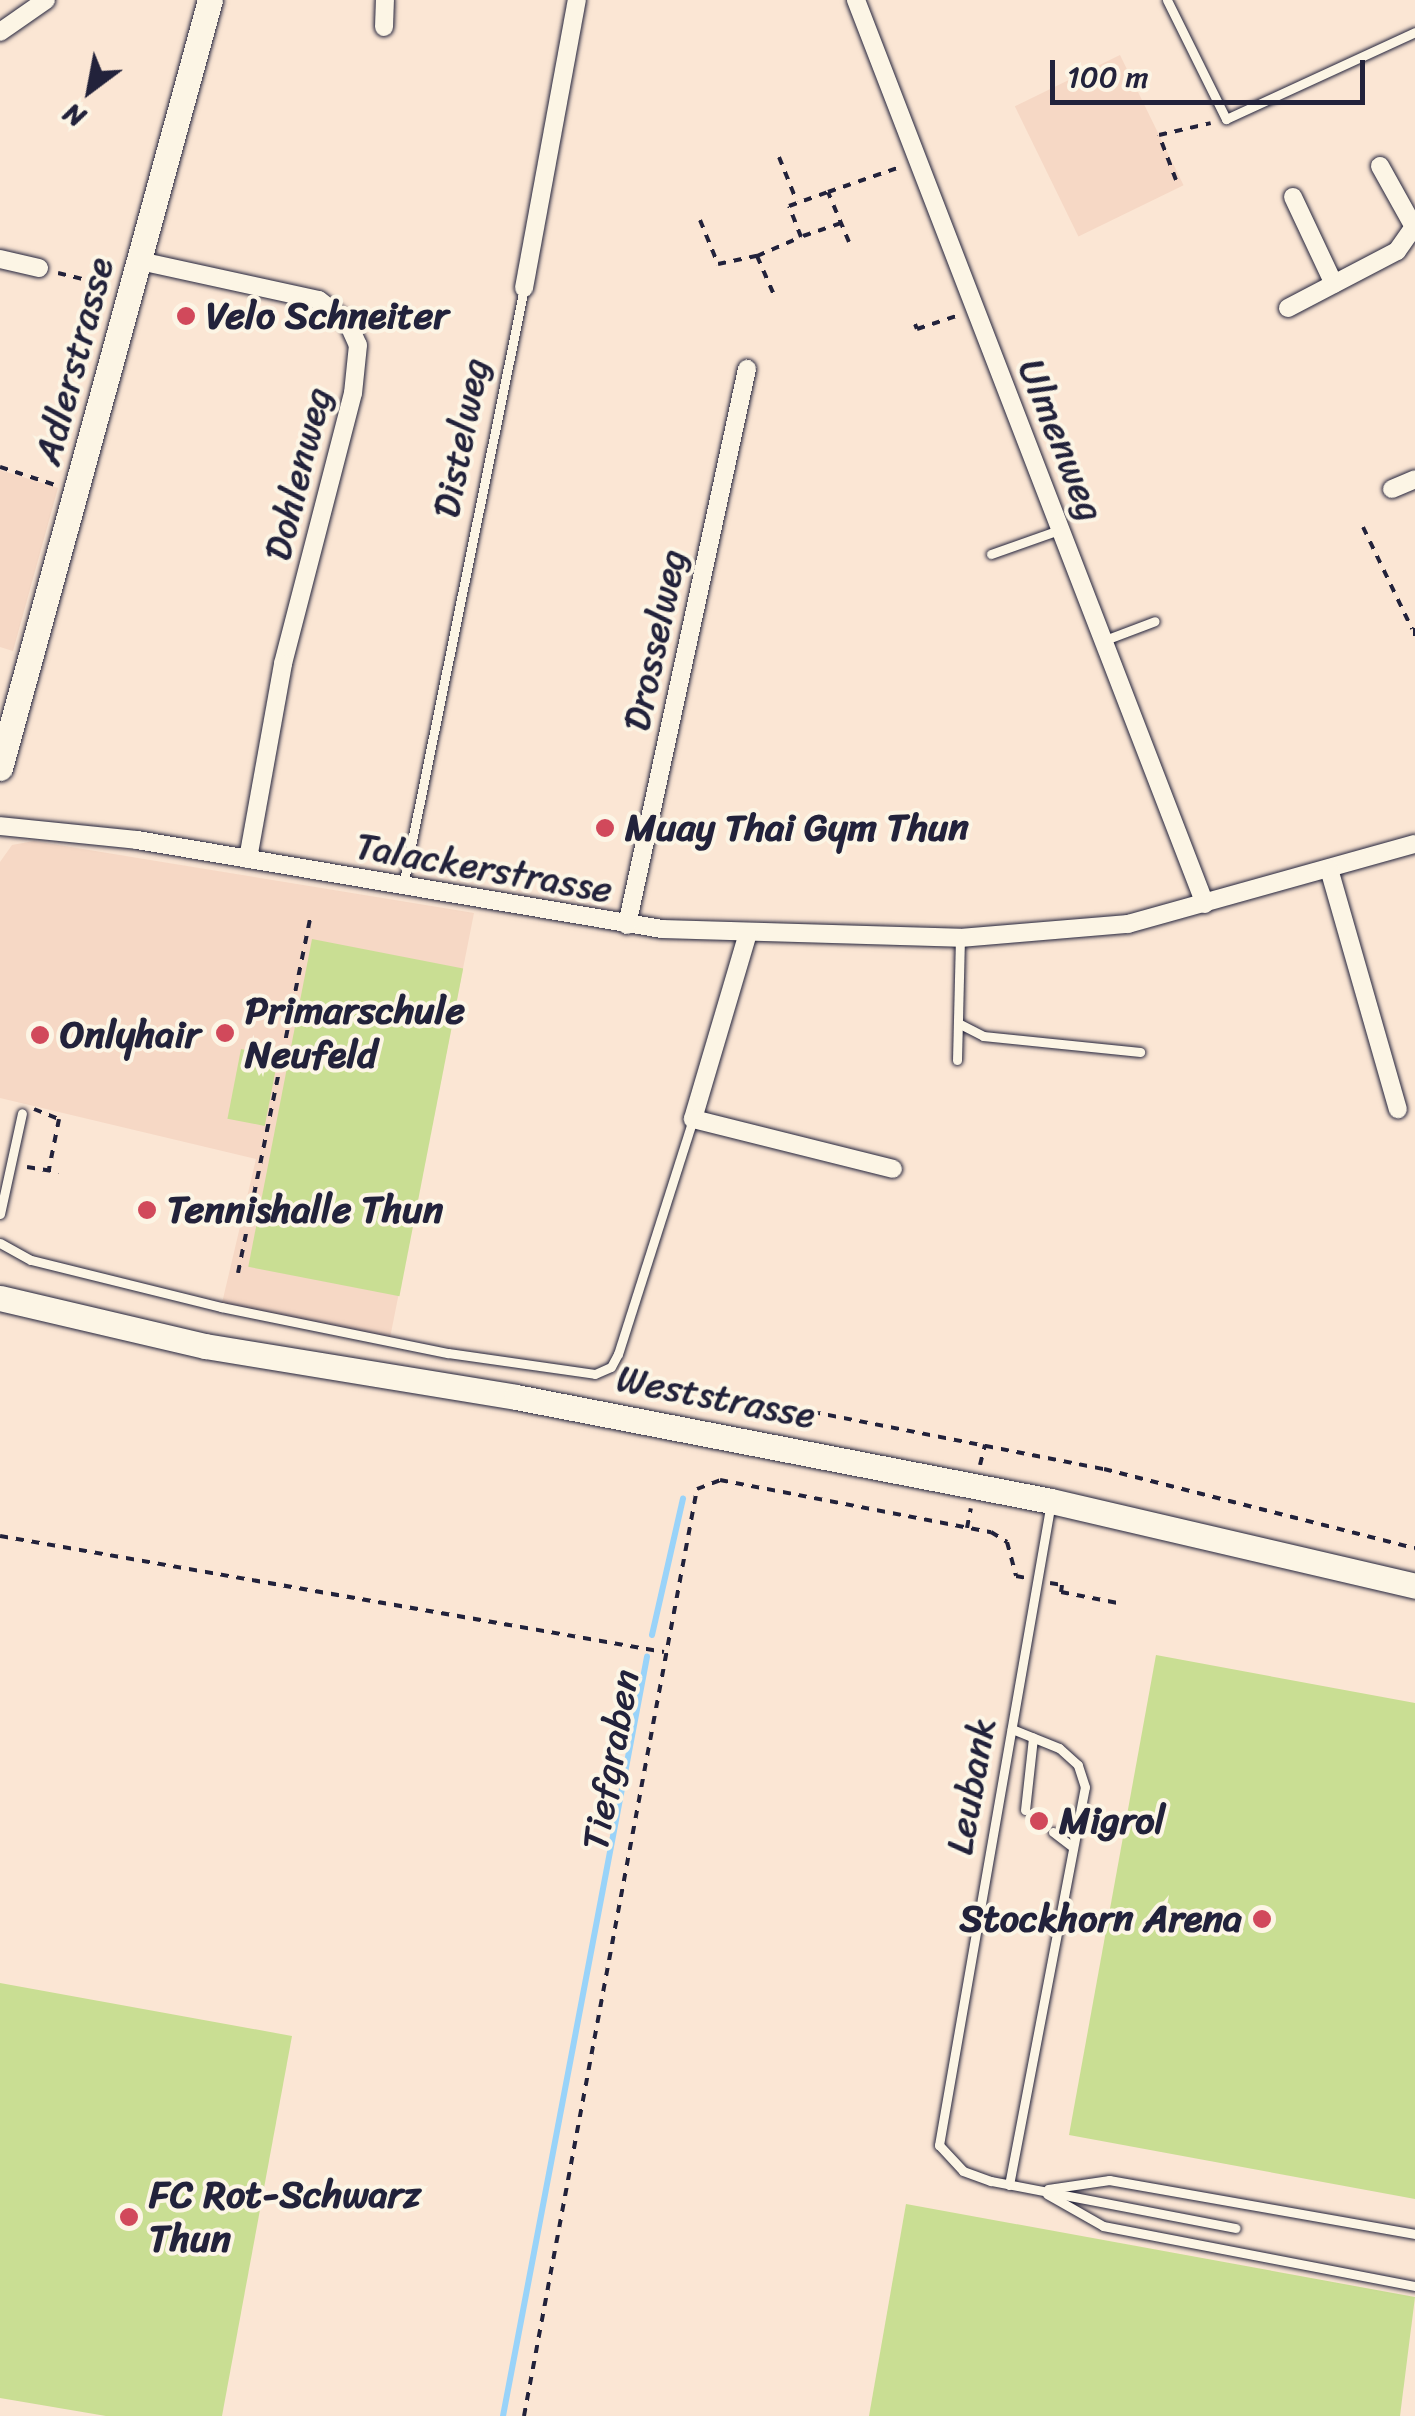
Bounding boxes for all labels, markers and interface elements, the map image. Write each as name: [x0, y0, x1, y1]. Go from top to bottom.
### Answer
north arrow: [40, 40, 140, 140]
scale bar: [1055, 40, 1370, 102]
text: 100 m: [1067, 50, 1149, 104]
text: N: [53, 90, 95, 142]
street label: Adlerstrasse: [24, 252, 124, 470]
place label: Velo Schneiter: [206, 293, 449, 339]
marker: Velo Schneiter: [175, 305, 197, 327]
street label: Ulmenweg: [1008, 353, 1114, 527]
street label: Distelweg: [423, 354, 499, 522]
street label: Dohlenweg: [255, 383, 341, 565]
street label: Drosselweg: [613, 545, 697, 735]
place label: Muay Thai Gym Thun: [625, 805, 970, 851]
marker: Muay Thai Gym Thun: [594, 817, 616, 839]
street label: Talackerstrasse: [352, 823, 616, 913]
place label: Primarschule Neufeld: [245, 988, 465, 1078]
place label: Onlyhair: [60, 1012, 200, 1058]
marker: Primarschule Neufeld: [214, 1022, 236, 1044]
marker: Onlyhair: [29, 1024, 51, 1046]
place label: Tennishalle Thun: [167, 1187, 443, 1233]
marker: Tennishalle Thun: [136, 1199, 158, 1221]
street label: Weststrasse: [613, 1355, 819, 1439]
street label: Tiefgraben: [573, 1666, 649, 1854]
street label: Leubank: [937, 1714, 1005, 1858]
place label: Migrol: [1059, 1798, 1165, 1844]
marker: Migrol: [1028, 1810, 1050, 1832]
place label: Stockhorn Arena: [958, 1896, 1242, 1942]
marker: Stockhorn Arena: [1251, 1908, 1273, 1930]
place label: FC Rot-Schwarz Thun: [149, 2172, 422, 2262]
marker: FC Rot-Schwarz Thun: [118, 2206, 140, 2228]

